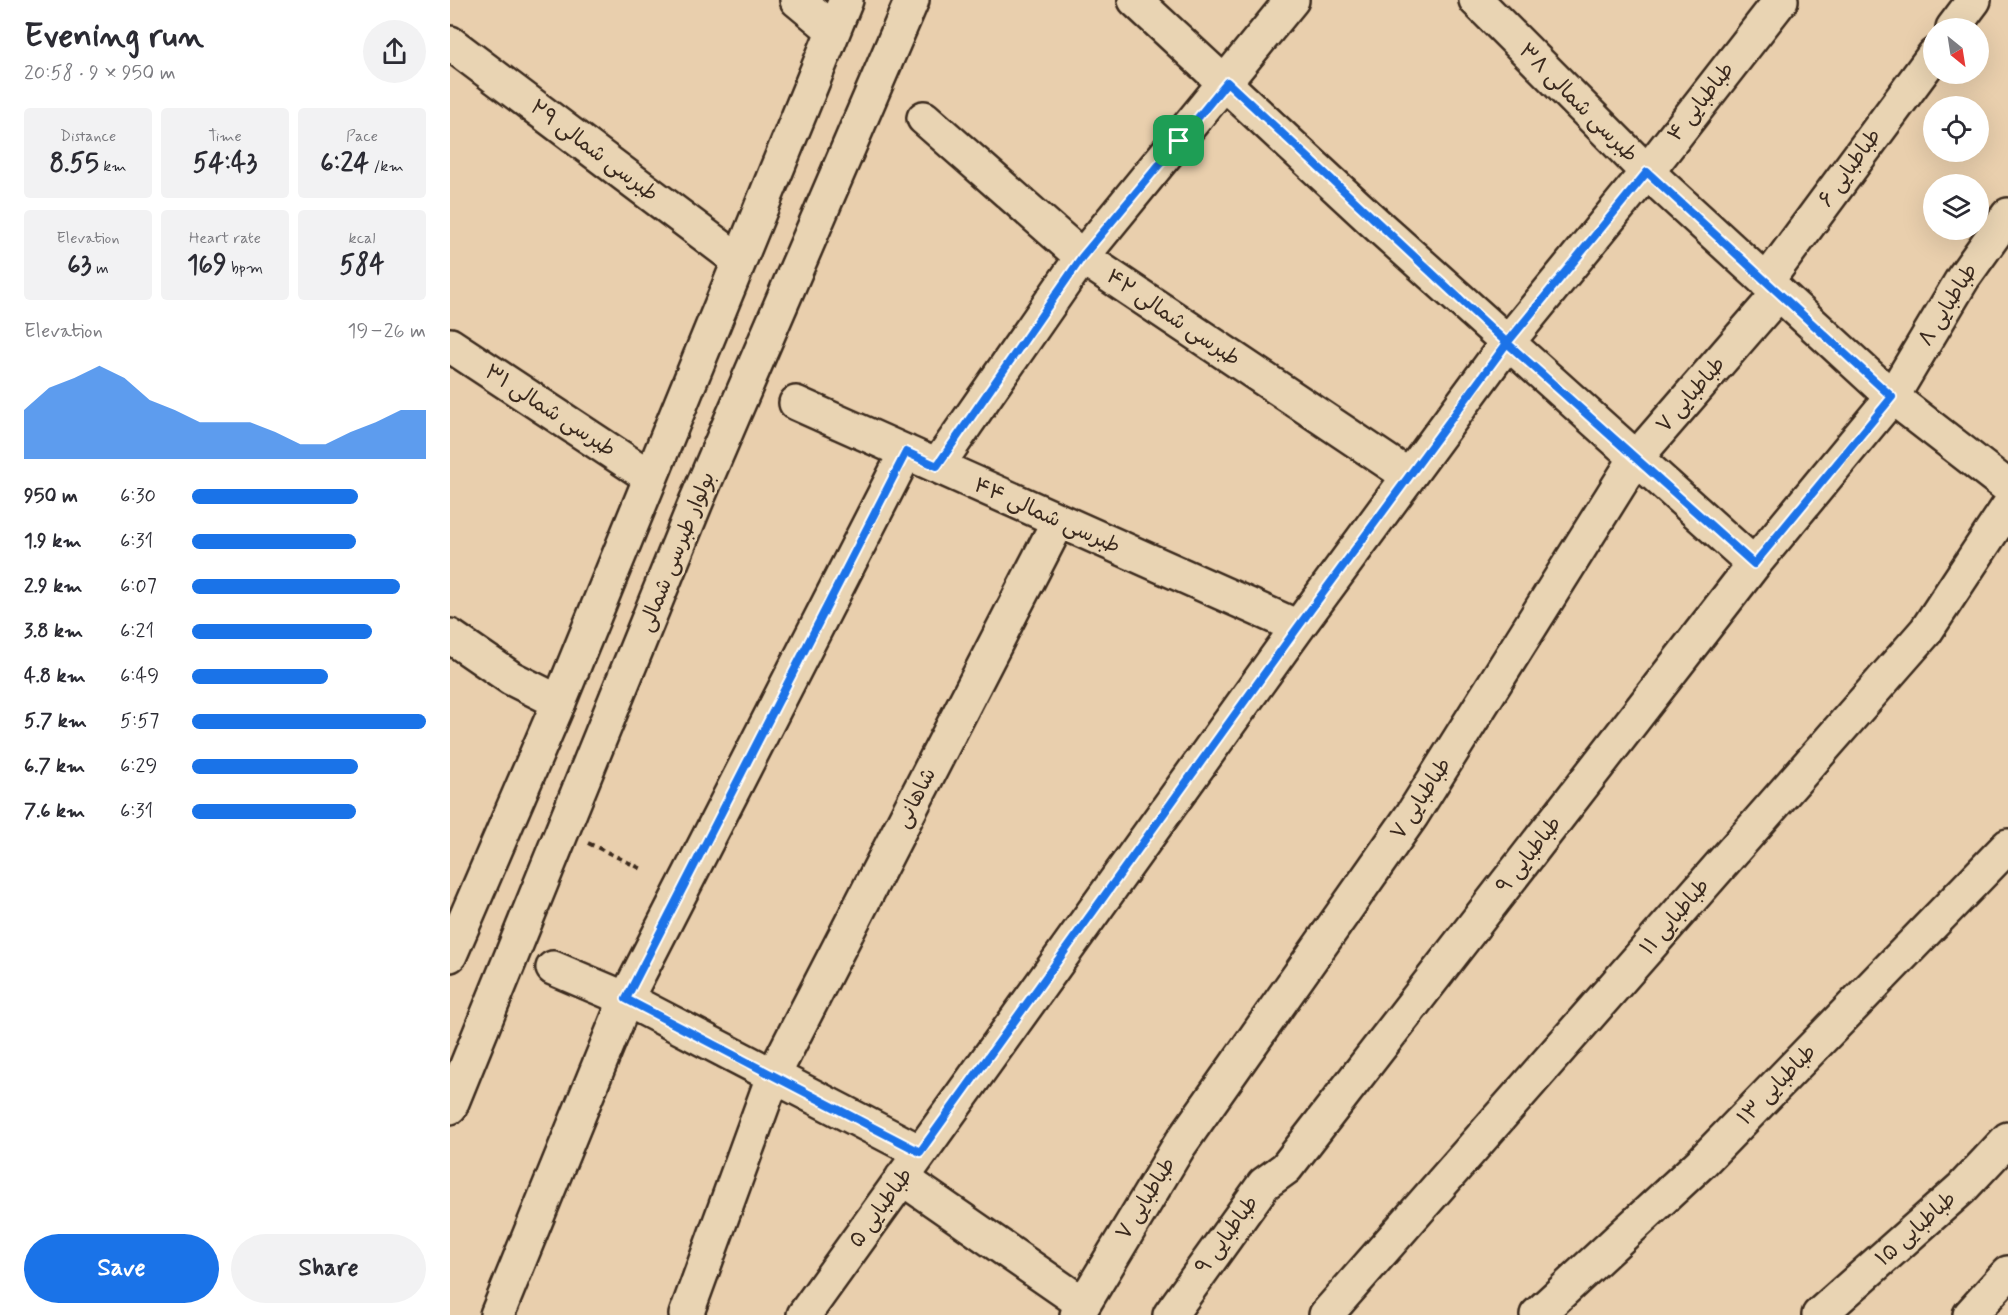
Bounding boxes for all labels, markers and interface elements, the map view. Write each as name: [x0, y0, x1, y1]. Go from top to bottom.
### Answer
text: Evening run: [24, 15, 204, 59]
north arrow: [1923, 18, 1989, 84]
map controls: [1923, 18, 1989, 240]
button: share: [363, 20, 426, 83]
street label: طبرسی شمالی ۳۸: [1512, 37, 1644, 169]
street label: طباطبایی ۴: [1661, 57, 1741, 147]
text: 20:58 · 9 × 950 m: [24, 60, 176, 87]
street label: طبرسی شمالی ۲۹: [524, 94, 664, 208]
button: locate: [1923, 96, 1989, 162]
pin: [1153, 115, 1204, 166]
street label: طباطبایی ۶: [1812, 123, 1888, 213]
icon: arrive: [1162, 124, 1195, 157]
text: Distance: [60, 126, 116, 147]
text: Time: [208, 126, 242, 147]
text: Pace: [346, 126, 378, 147]
text: 8.55: [49, 147, 99, 181]
text: 54:43: [193, 147, 257, 181]
text: 6:24: [320, 147, 369, 181]
text: km: [99, 156, 127, 177]
text: /km: [369, 156, 404, 177]
button: layers: [1923, 174, 1989, 240]
text: Elevation: [57, 228, 120, 249]
text: Heart rate: [189, 228, 261, 249]
text: kcal: [349, 228, 375, 249]
text: 63: [67, 249, 92, 283]
text: 169: [187, 249, 227, 283]
text: 584: [339, 249, 385, 283]
text: m: [92, 258, 109, 279]
text: bpm: [227, 258, 263, 279]
street label: طباطبایی ۸: [1912, 258, 1984, 352]
street label: طبرسی شمالی ۴۲: [1100, 263, 1246, 373]
text: Elevation: [24, 318, 103, 345]
text: 19–26 m: [348, 318, 426, 345]
street label: طباطبایی ۷: [1650, 351, 1732, 439]
street label: طبرسی شمالی ۳۱: [479, 358, 621, 464]
street label: بولوار طبرسی شمالی: [632, 468, 722, 636]
street label: طبرسی شمالی ۴۴: [969, 471, 1125, 561]
text: 950 m: [24, 483, 78, 510]
text: 6:30: [120, 483, 156, 510]
text: 1.9 km: [24, 528, 82, 555]
text: 6:31: [120, 528, 153, 555]
text: 2.9 km: [24, 573, 82, 600]
text: 6:07: [120, 573, 157, 600]
text: 3.8 km: [24, 618, 83, 645]
text: 6:21: [120, 618, 154, 645]
text: 4.8 km: [24, 663, 86, 690]
text: 6:49: [120, 663, 159, 690]
text: 5.7 km: [24, 708, 87, 735]
text: 5:57: [120, 708, 159, 735]
text: 6.7 km: [24, 753, 85, 780]
text: 6:29: [120, 753, 157, 780]
street label: طباطبایی ۷: [1384, 753, 1458, 845]
street label: شاهانی: [889, 763, 943, 833]
text: 7.6 km: [24, 798, 85, 825]
text: 6:31: [120, 798, 153, 825]
street label: طباطبایی ۹: [1490, 811, 1568, 899]
street label: طباطبایی ۱۱: [1634, 873, 1716, 961]
street label: طباطبایی ۱۳: [1731, 1038, 1823, 1132]
street label: طباطبایی ۷: [1110, 1152, 1182, 1246]
street label: طباطبایی ۵: [843, 1163, 919, 1253]
street label: طباطبایی ۱۵: [1870, 1185, 1962, 1273]
street label: طباطبایی ۹: [1189, 1190, 1265, 1280]
button: Save: [24, 1234, 219, 1303]
button: Share: [231, 1234, 426, 1303]

